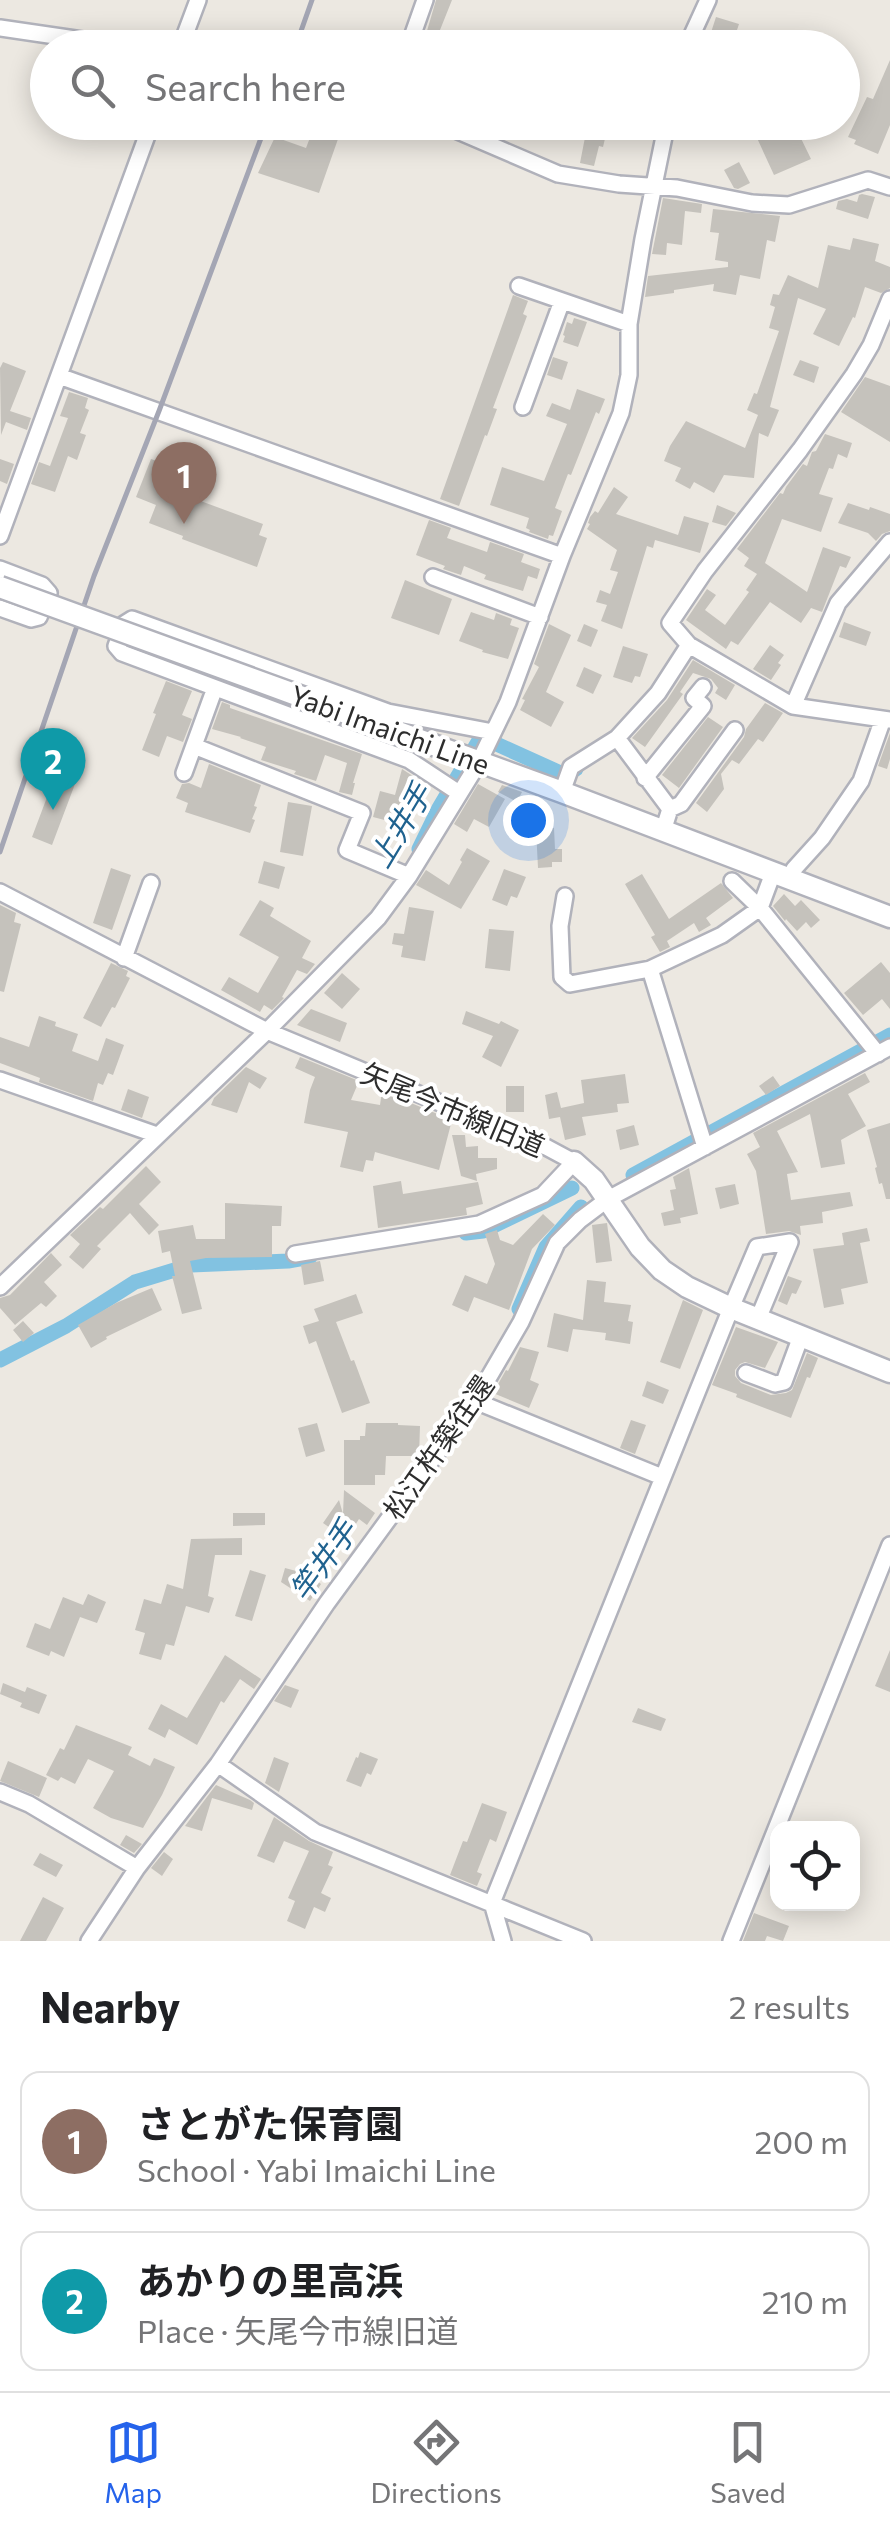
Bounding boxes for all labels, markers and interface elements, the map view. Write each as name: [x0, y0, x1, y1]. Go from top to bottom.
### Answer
search box: [30, 30, 860, 140]
icon: search: [65, 58, 120, 113]
text: Search here: [145, 62, 346, 109]
pin: 1: [152, 442, 216, 524]
street label: Yabi Imaichi Line: [286, 677, 494, 781]
pin: 2: [20, 728, 86, 810]
water label: 上井手: [360, 775, 439, 873]
your location: [503, 795, 554, 846]
street label: 矢尾今市線旧道: [356, 1055, 550, 1163]
street label: 松江杵築往還: [376, 1368, 500, 1526]
water label: 竿井手: [281, 1511, 365, 1607]
map controls: [770, 1821, 860, 1911]
button: locate: [770, 1821, 860, 1911]
text: Nearby: [40, 1980, 180, 2032]
text: 2 results: [729, 1986, 850, 2026]
text: さとがた保育園: [137, 2099, 403, 2146]
text: 1: [67, 2121, 82, 2161]
text: 200 m: [755, 2121, 848, 2161]
text: School · Yabi Imaichi Line: [137, 2149, 496, 2189]
text: あかりの里高浜: [137, 2256, 403, 2303]
text: 2: [65, 2281, 84, 2321]
text: 210 m: [762, 2281, 848, 2321]
text: Place · 矢尾今市線旧道: [137, 2310, 458, 2350]
tab: Map: [104, 2415, 162, 2509]
tab: Directions: [370, 2415, 502, 2509]
tab: Saved: [710, 2415, 786, 2509]

